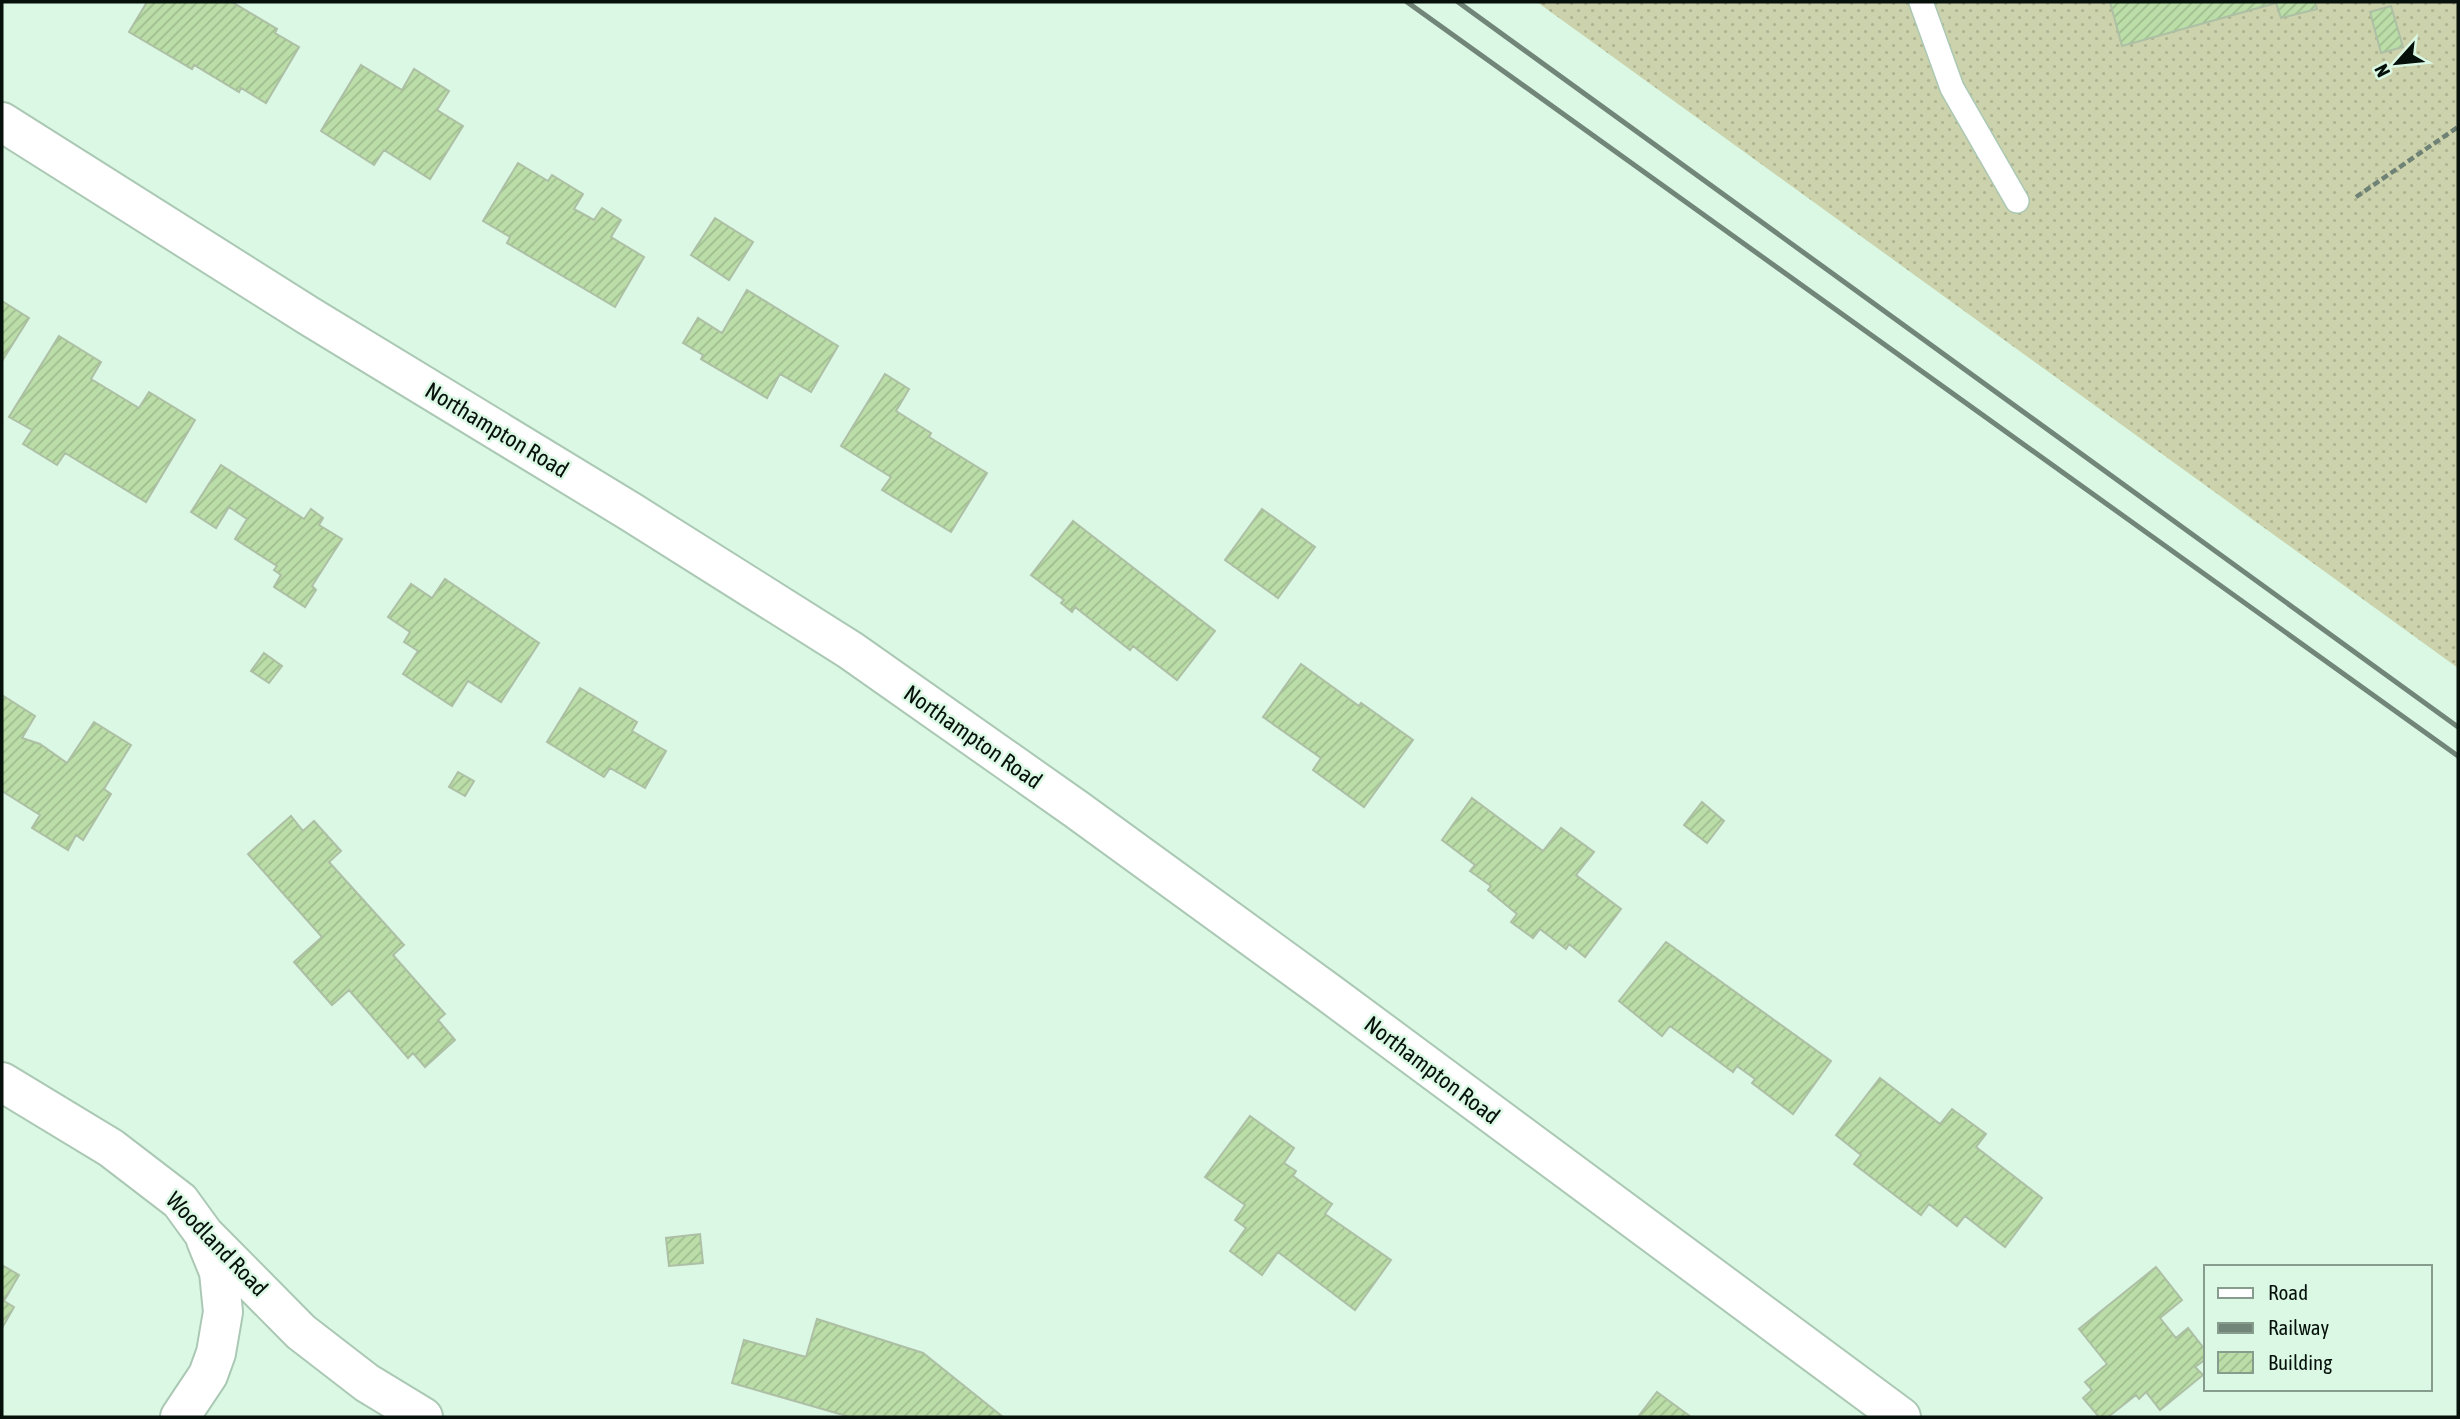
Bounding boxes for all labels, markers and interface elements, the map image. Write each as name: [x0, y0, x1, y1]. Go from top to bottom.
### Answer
north arrow: [2362, 28, 2432, 98]
text: N: [2370, 61, 2394, 81]
street label: Northampton Road: [421, 377, 573, 483]
street label: Northampton Road: [899, 680, 1047, 794]
street label: Northampton Road: [1359, 1011, 1505, 1129]
street label: Woodland Road: [161, 1187, 273, 1301]
legend: [2204, 1265, 2432, 1391]
text: Road: [2268, 1280, 2308, 1304]
text: Railway: [2268, 1315, 2330, 1339]
text: Building: [2268, 1350, 2332, 1374]

